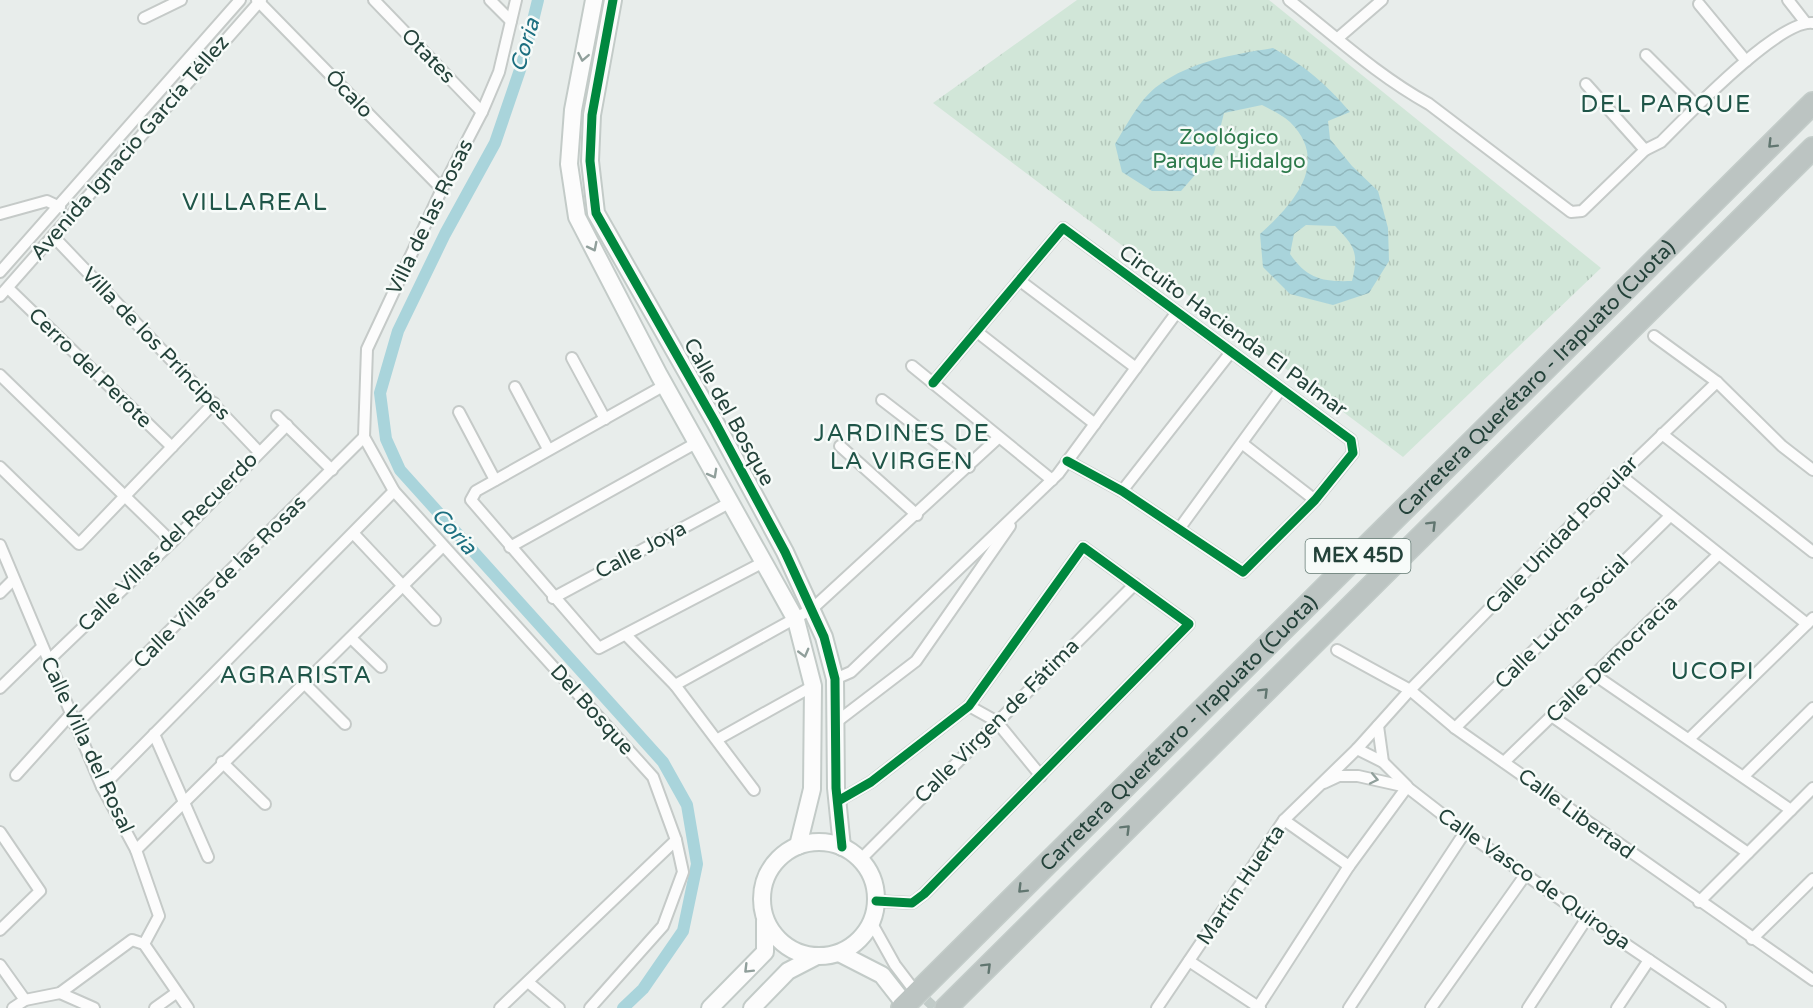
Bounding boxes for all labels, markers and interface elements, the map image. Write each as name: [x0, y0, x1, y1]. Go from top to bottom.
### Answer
water label: Coria: [505, 14, 546, 75]
street label: Otates: [396, 23, 460, 89]
street label: Avenida Ignacio García Téllez: [26, 30, 234, 266]
one-way arrow: [577, 52, 590, 62]
street label: Ócalo: [320, 65, 378, 123]
district label: DEL PARQUE: [1580, 90, 1752, 119]
park label: Zoológico Parque Hidalgo: [1152, 125, 1306, 174]
street label: Villa de las Rosas: [381, 135, 479, 299]
one-way arrow: [1768, 137, 1779, 148]
district label: VILLAREAL: [182, 188, 328, 217]
street label: Carretera Querétaro - Irapuato (Cuota): [1392, 235, 1680, 521]
street label: Circuito Hacienda El Palmar: [1114, 240, 1352, 422]
one-way arrow: [585, 241, 597, 252]
street label: Villa de los Príncipes: [76, 262, 236, 426]
street label: Cerro del Perote: [23, 303, 157, 433]
street label: Calle del Bosque: [678, 334, 780, 490]
district label: JARDINES DE LA VIRGEN: [814, 419, 990, 476]
street label: Calle Villas del Recuerdo: [73, 447, 263, 637]
street label: Calle Unidad Popular: [1480, 451, 1644, 619]
one-way arrow: [706, 468, 717, 478]
street label: Calle Villas de las Rosas: [128, 490, 312, 674]
water label: Coria: [426, 502, 482, 560]
street label: Calle Joya: [591, 516, 691, 584]
one-way arrow: [1425, 522, 1436, 533]
road number: MEX 45D: [1306, 539, 1410, 573]
street label: Calle Lucha Social: [1490, 550, 1634, 694]
street label: Carretera Querétaro - Irapuato (Cuota): [1035, 590, 1323, 876]
street label: Calle Democracia: [1541, 590, 1683, 728]
street label: Calle Virgen de Fátima: [909, 633, 1085, 809]
one-way arrow: [797, 648, 810, 658]
street label: Calle Villa del Rosal: [35, 653, 139, 837]
district label: UCOPI: [1671, 657, 1755, 686]
street label: Del Bosque: [545, 660, 639, 760]
district label: AGRARISTA: [219, 661, 373, 690]
one-way arrow: [1257, 689, 1268, 700]
street label: Calle Libertad: [1513, 763, 1639, 865]
one-way arrow: [1368, 772, 1378, 785]
street label: Calle Vasco de Quiroga: [1433, 803, 1635, 955]
street label: Martín Huerta: [1192, 820, 1290, 950]
one-way arrow: [1118, 826, 1129, 837]
one-way arrow: [1019, 881, 1030, 892]
one-way arrow: [745, 961, 756, 972]
one-way arrow: [980, 963, 991, 974]

